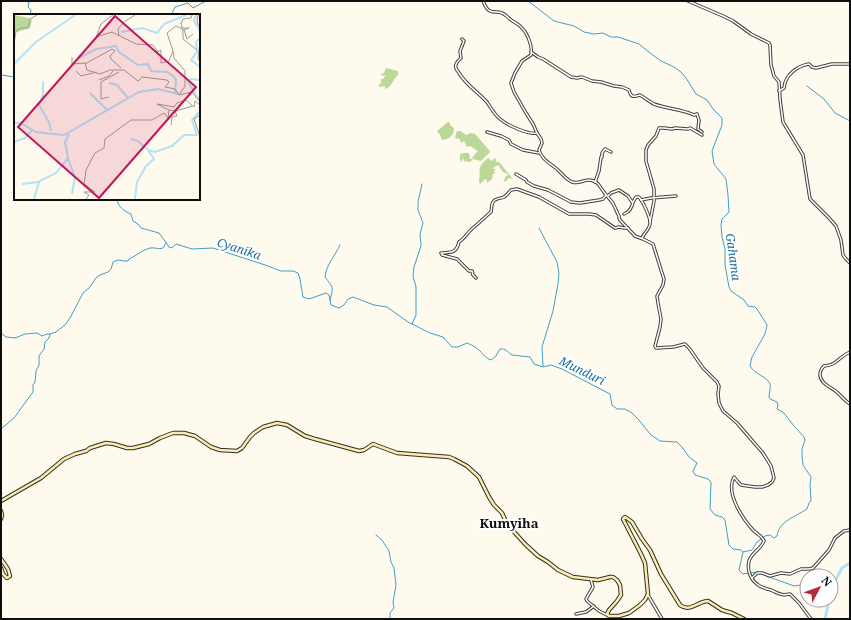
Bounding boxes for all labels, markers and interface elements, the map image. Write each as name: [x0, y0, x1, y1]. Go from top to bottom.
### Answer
inset map: [14, 14, 200, 200]
water label: Gahama: [722, 232, 745, 282]
water label: Cyanika: [215, 233, 263, 264]
water label: Munduri: [556, 352, 608, 389]
district label: Kumyiha: [479, 514, 539, 532]
north arrow: [799, 568, 839, 608]
text: N: [818, 573, 836, 590]

